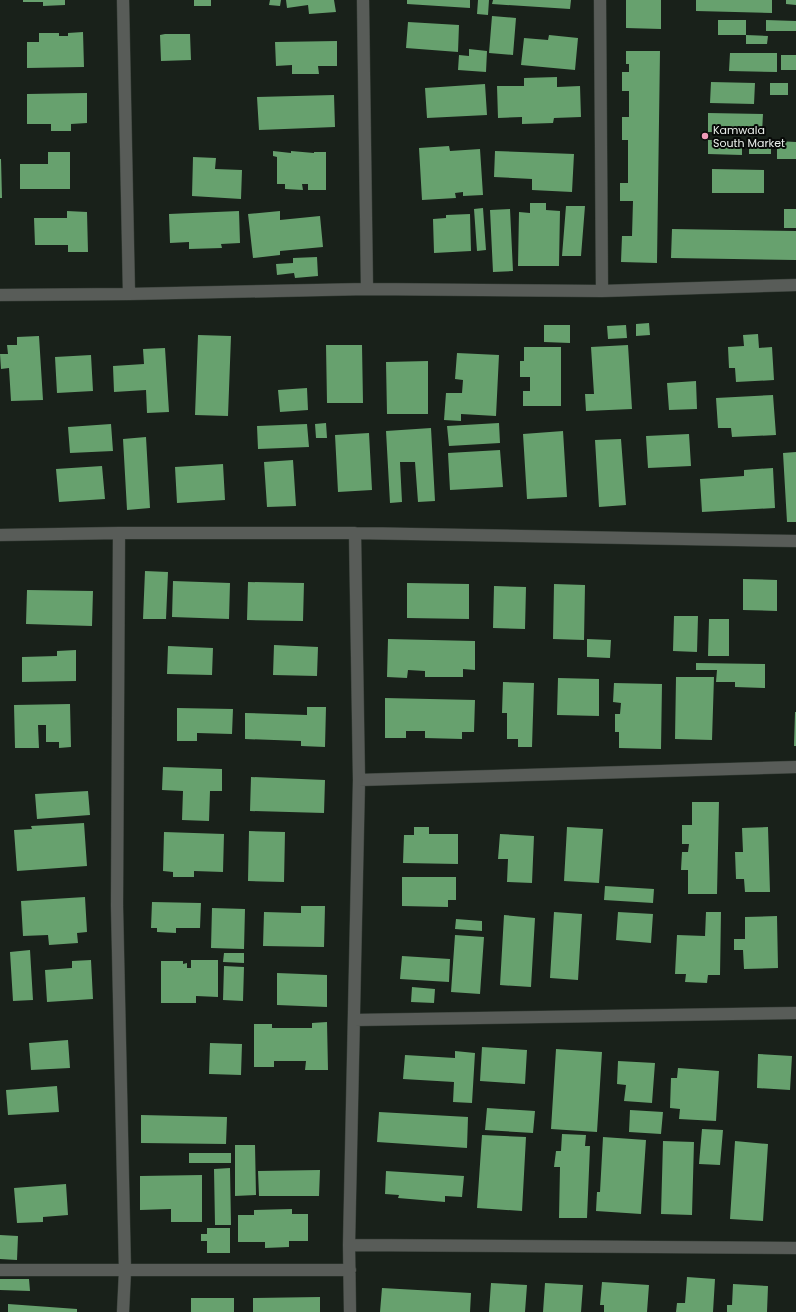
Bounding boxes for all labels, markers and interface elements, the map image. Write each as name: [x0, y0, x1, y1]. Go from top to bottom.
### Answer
place label: Kamwala South Market: [713, 122, 785, 151]
marker: Kamwala South Market: [700, 131, 710, 141]

